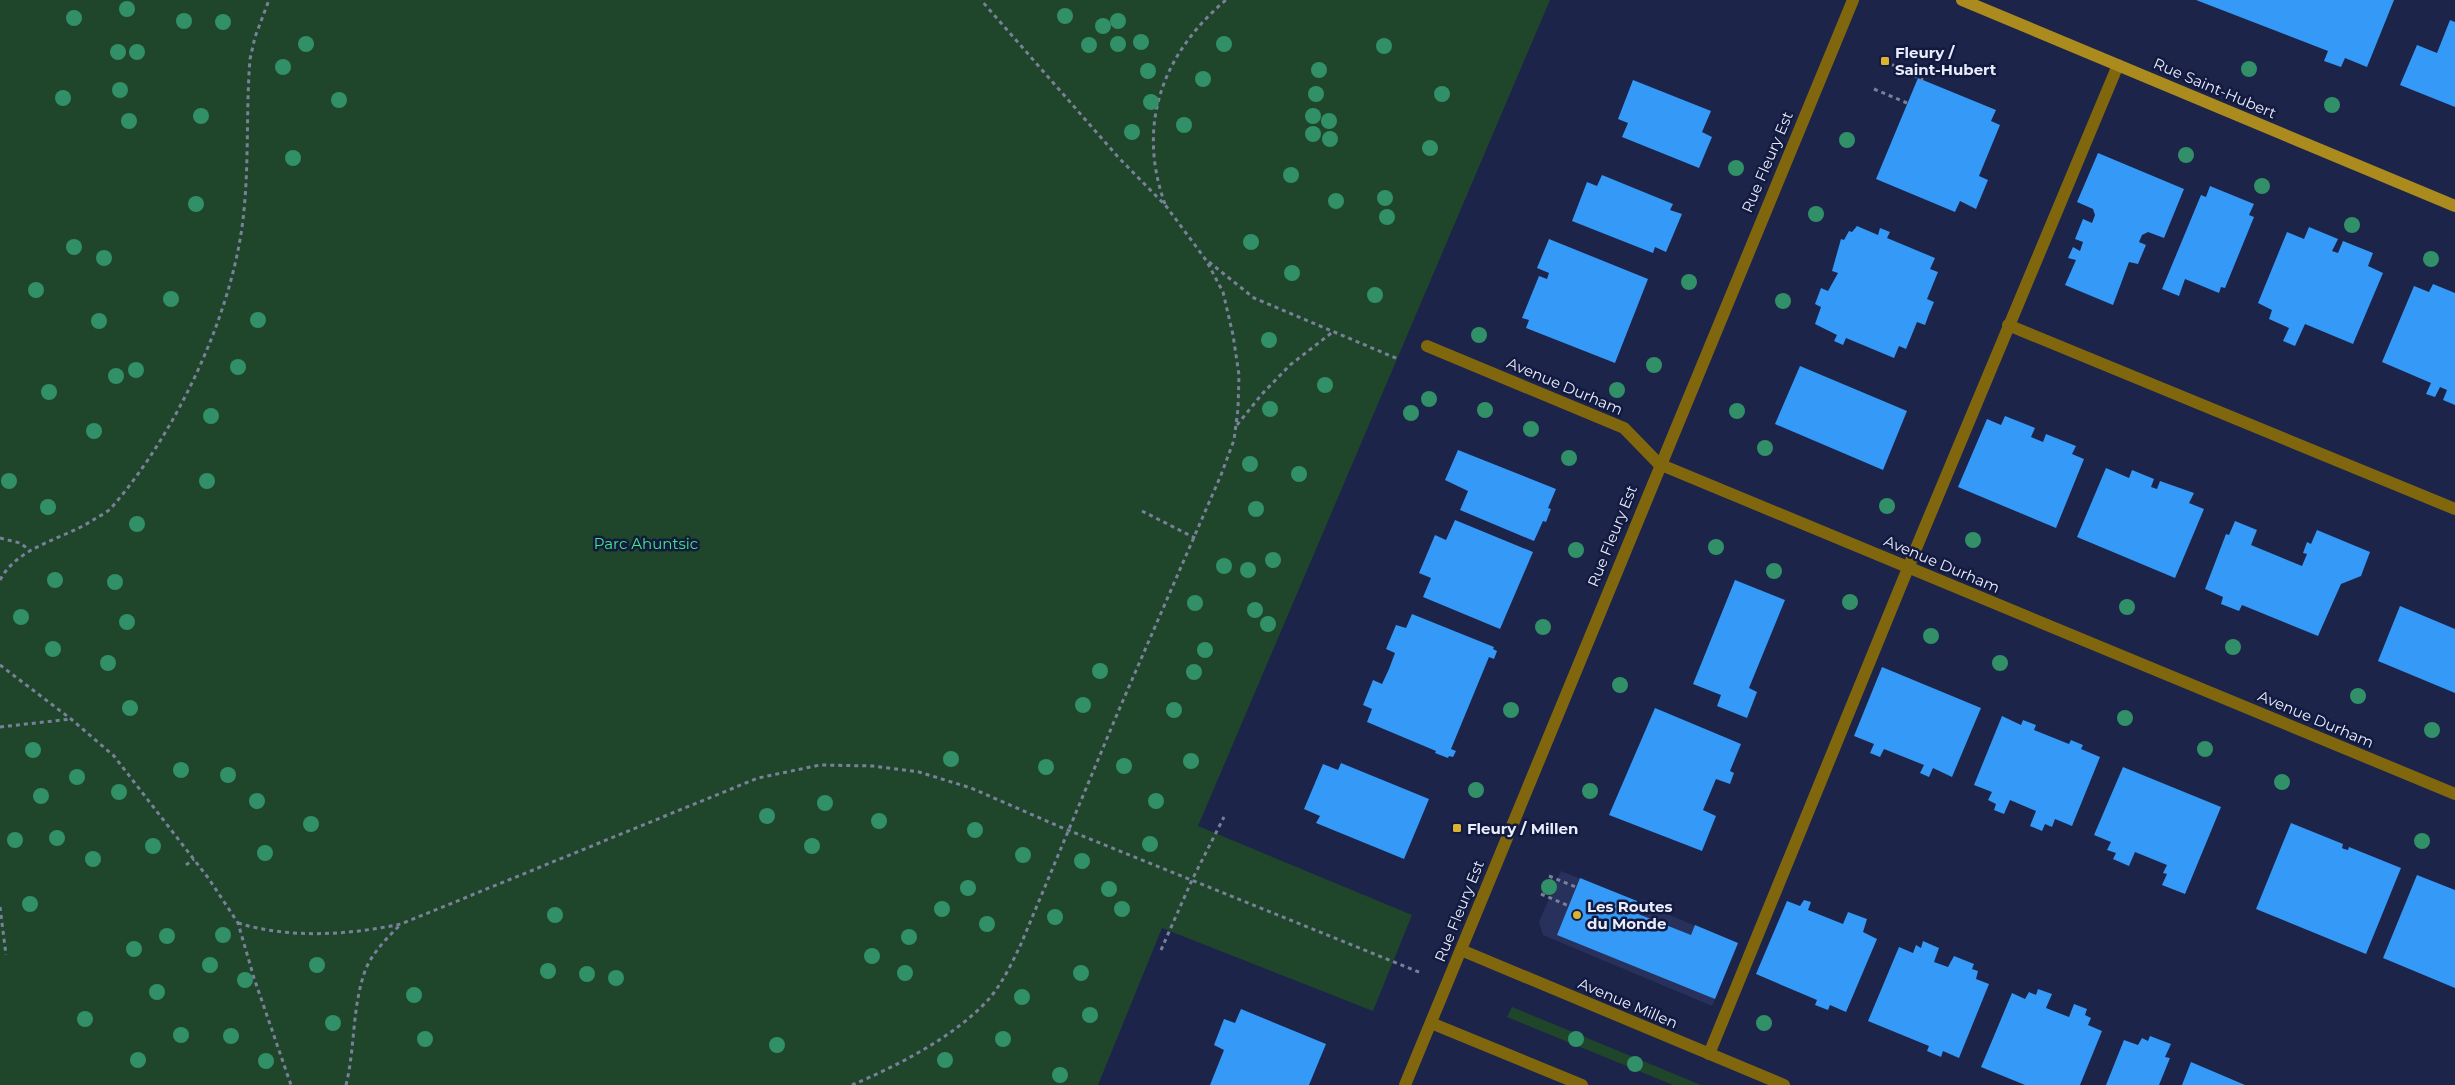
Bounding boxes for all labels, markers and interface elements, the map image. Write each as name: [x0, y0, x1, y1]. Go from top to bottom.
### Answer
place label: Fleury / Saint-Hubert: [1895, 43, 1997, 79]
street label: Rue Saint-Hubert: [2151, 54, 2279, 122]
marker: Fleury / Saint-Hubert: [1879, 55, 1891, 67]
street label: Rue Fleury Est: [1737, 109, 1797, 215]
street label: Avenue Durham: [1504, 353, 1626, 419]
street label: Rue Fleury Est: [1583, 482, 1641, 590]
street label: Avenue Durham: [1881, 531, 2003, 597]
park label: Parc Ahuntsic: [594, 534, 698, 553]
street label: Avenue Durham: [2255, 686, 2377, 752]
place label: Fleury / Millen: [1467, 819, 1578, 838]
marker: Fleury / Millen: [1451, 822, 1463, 834]
street label: Rue Fleury Est: [1430, 857, 1488, 965]
place label: Les Routes du Monde: [1587, 897, 1673, 933]
marker: Les Routes du Monde: [1571, 909, 1583, 921]
street label: Avenue Millen: [1575, 974, 1681, 1032]

